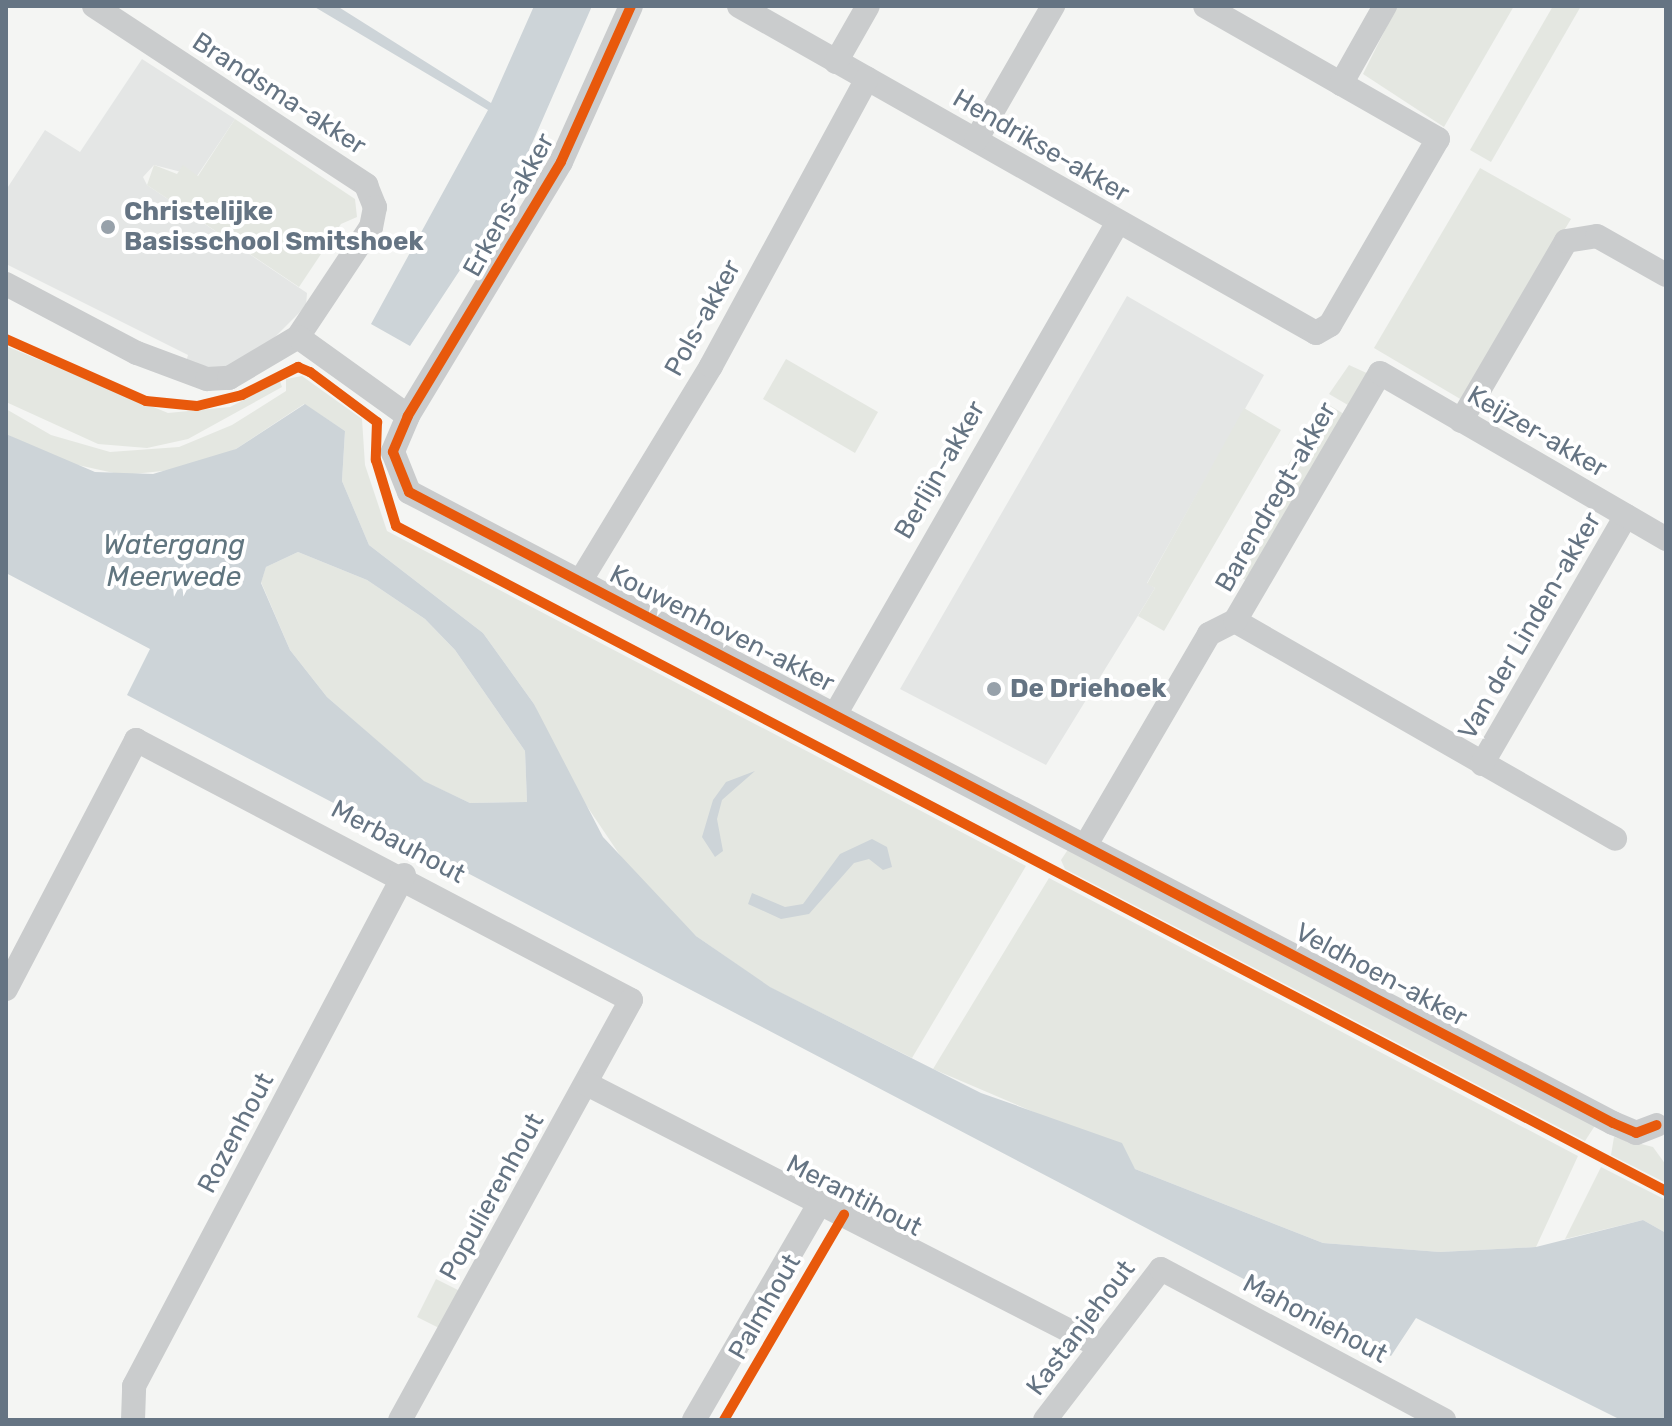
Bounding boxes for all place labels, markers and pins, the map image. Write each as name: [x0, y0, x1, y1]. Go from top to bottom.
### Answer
place label: Christelijke Basisschool Smitshoek: [124, 196, 424, 258]
marker: Christelijke Basisschool Smitshoek: [99, 218, 117, 236]
place label: De Driehoek: [1010, 673, 1166, 705]
marker: De Driehoek: [985, 680, 1003, 698]

